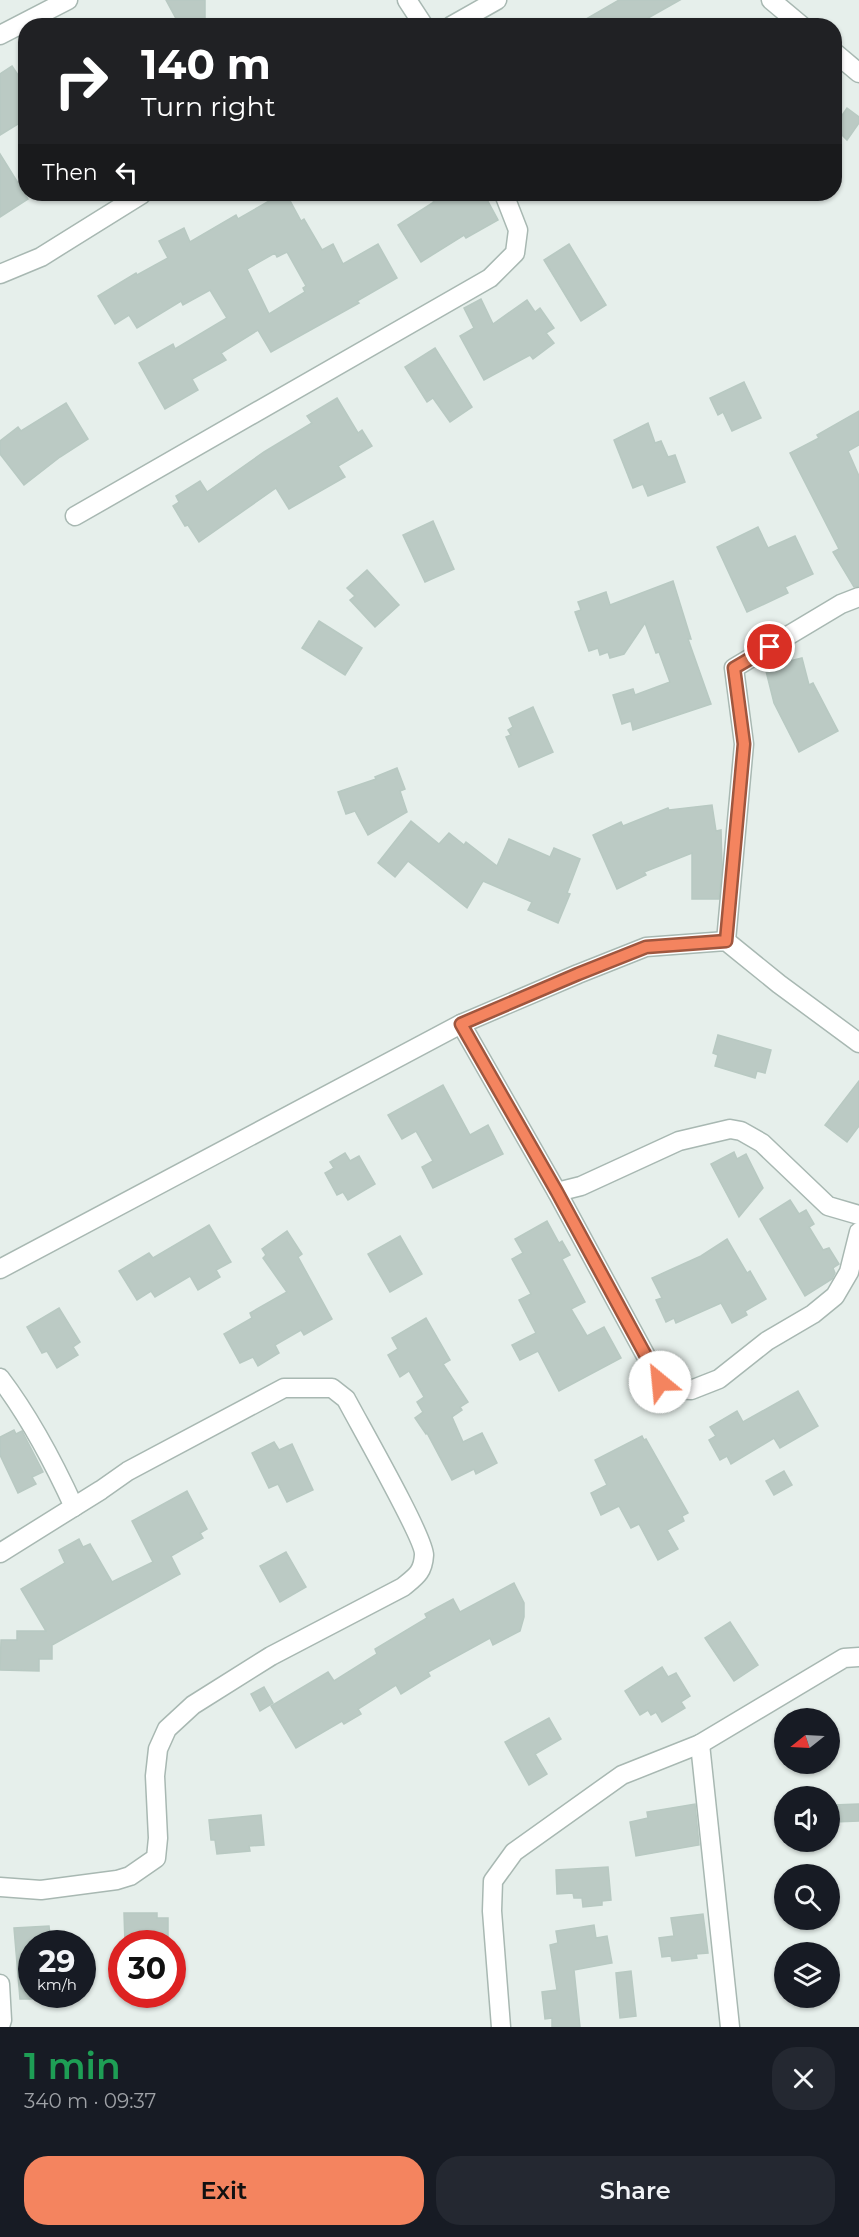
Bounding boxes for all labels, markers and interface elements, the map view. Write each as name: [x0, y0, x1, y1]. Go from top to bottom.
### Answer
text: 140 m: [141, 38, 271, 90]
icon: right: [42, 42, 120, 120]
text: Turn right: [141, 90, 276, 123]
icon: left: [110, 156, 143, 189]
text: Then: [42, 159, 98, 186]
pin: [744, 621, 795, 672]
icon: arrive: [753, 630, 786, 663]
position arrow: [628, 1350, 692, 1414]
north arrow: [774, 1708, 840, 1774]
map controls: [774, 1708, 840, 2008]
button: sound: [774, 1786, 840, 1852]
button: search: [774, 1864, 840, 1930]
speed limit sign: 30: [108, 1930, 186, 2008]
button: layers: [774, 1942, 840, 2008]
text: 29: [39, 1943, 75, 1980]
text: km/h: [37, 1975, 77, 1994]
text: 1 min: [24, 2044, 121, 2088]
button: close: [772, 2047, 835, 2110]
text: 340 m · 09:37: [24, 2089, 156, 2113]
button: Exit: [24, 2156, 424, 2225]
button: Share: [436, 2156, 835, 2225]

